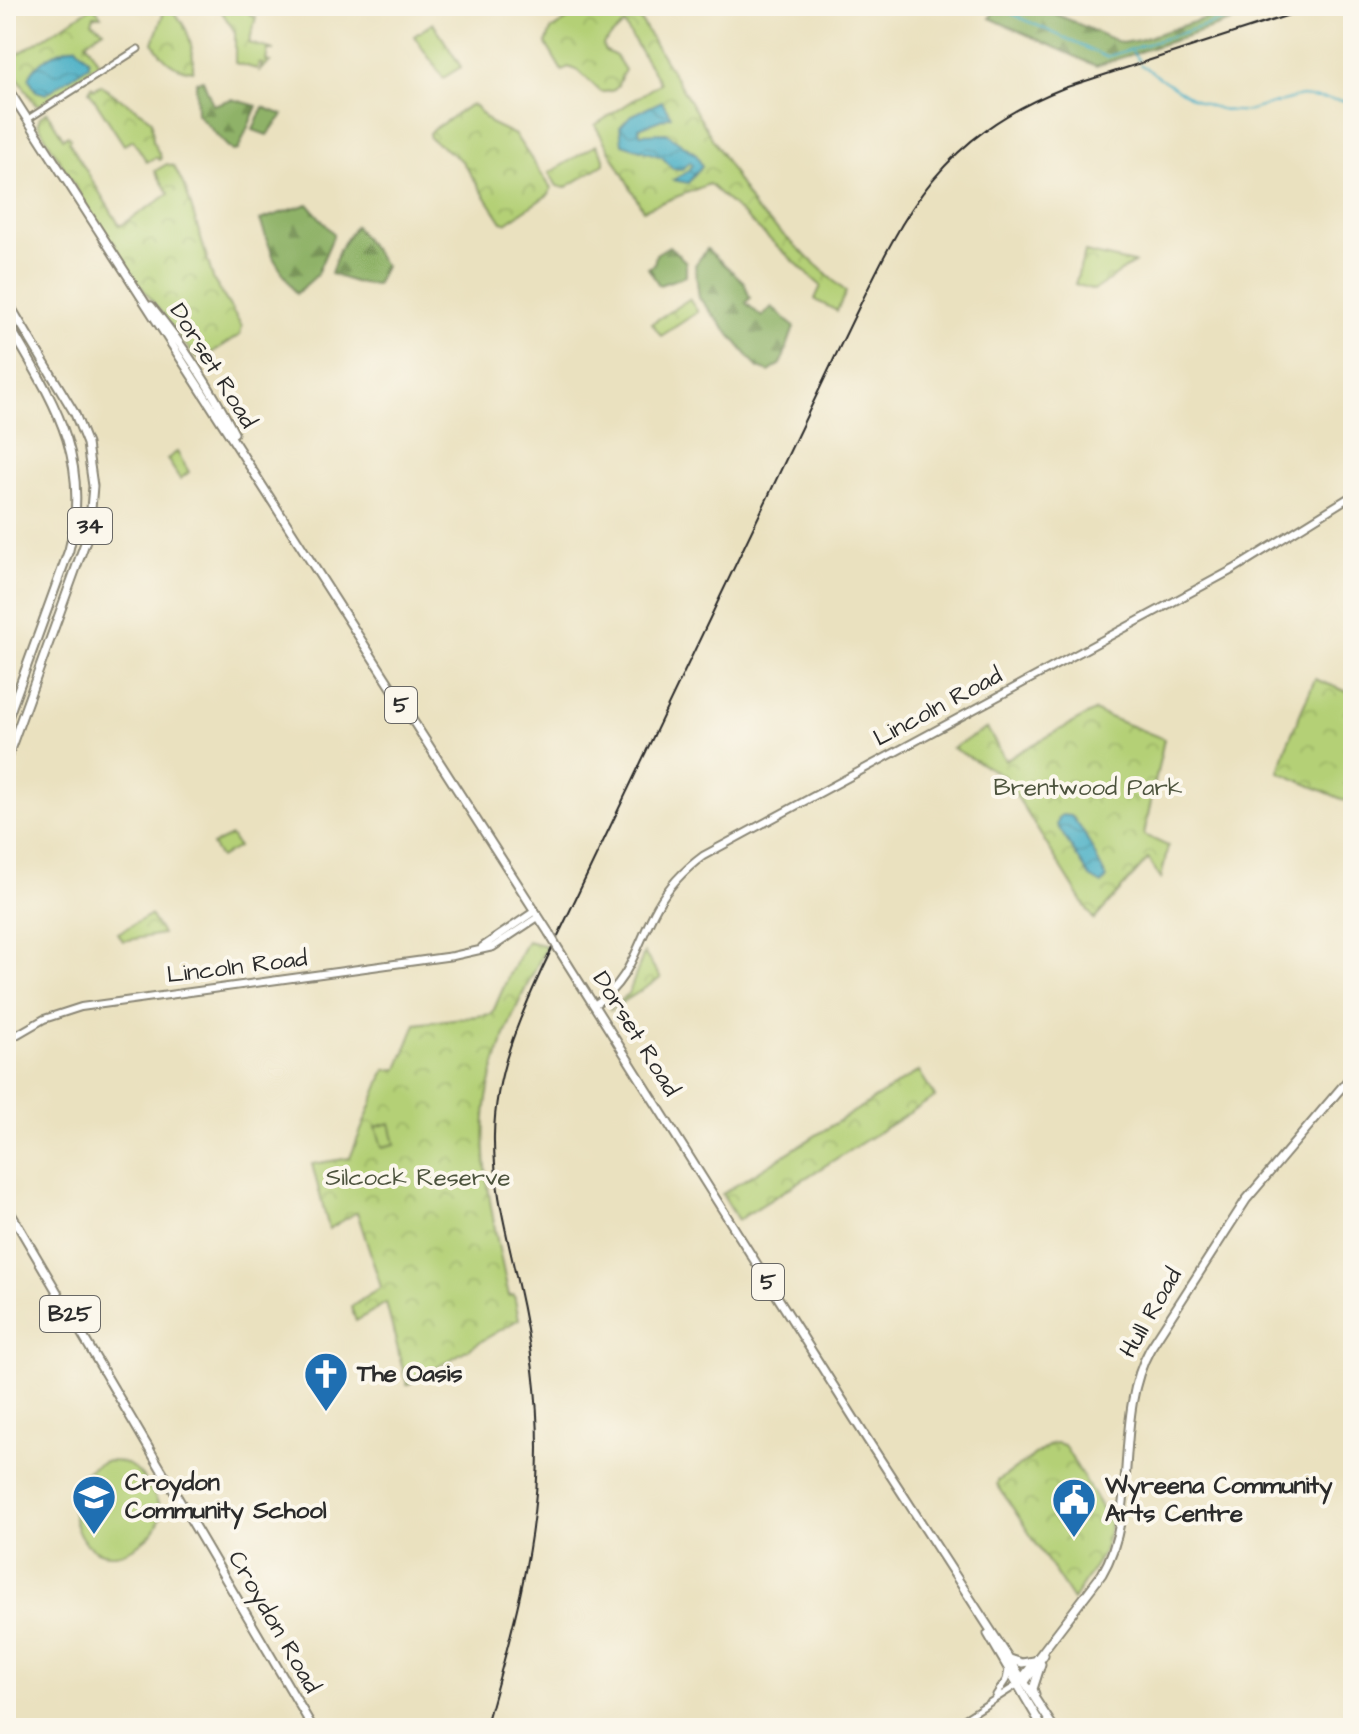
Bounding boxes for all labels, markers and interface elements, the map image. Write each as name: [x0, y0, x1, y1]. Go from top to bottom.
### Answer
street label: Dorset Road: [161, 297, 265, 435]
road number: 34: [68, 508, 112, 544]
street label: Lincoln Road: [868, 659, 1008, 755]
road number: 5: [385, 687, 417, 723]
park label: Brentwood Park: [994, 771, 1183, 805]
street label: Lincoln Road: [165, 942, 309, 992]
street label: Dorset Road: [584, 965, 688, 1103]
park label: Silcock Reserve: [326, 1161, 510, 1195]
street label: Hull Road: [1112, 1262, 1190, 1364]
road number: 5: [752, 1264, 784, 1300]
road number: B25: [40, 1296, 100, 1332]
church icon: The Oasis: [302, 1350, 350, 1413]
place label: The Oasis: [356, 1357, 462, 1391]
place label: Croydon Community School: [125, 1466, 327, 1530]
place label: Wyreena Community Arts Centre: [1104, 1469, 1333, 1531]
school or university icon: Croydon Community School: [70, 1473, 118, 1536]
public building icon: Wyreena Community Arts Centre: [1050, 1476, 1098, 1539]
street label: Croydon Road: [219, 1544, 329, 1700]

